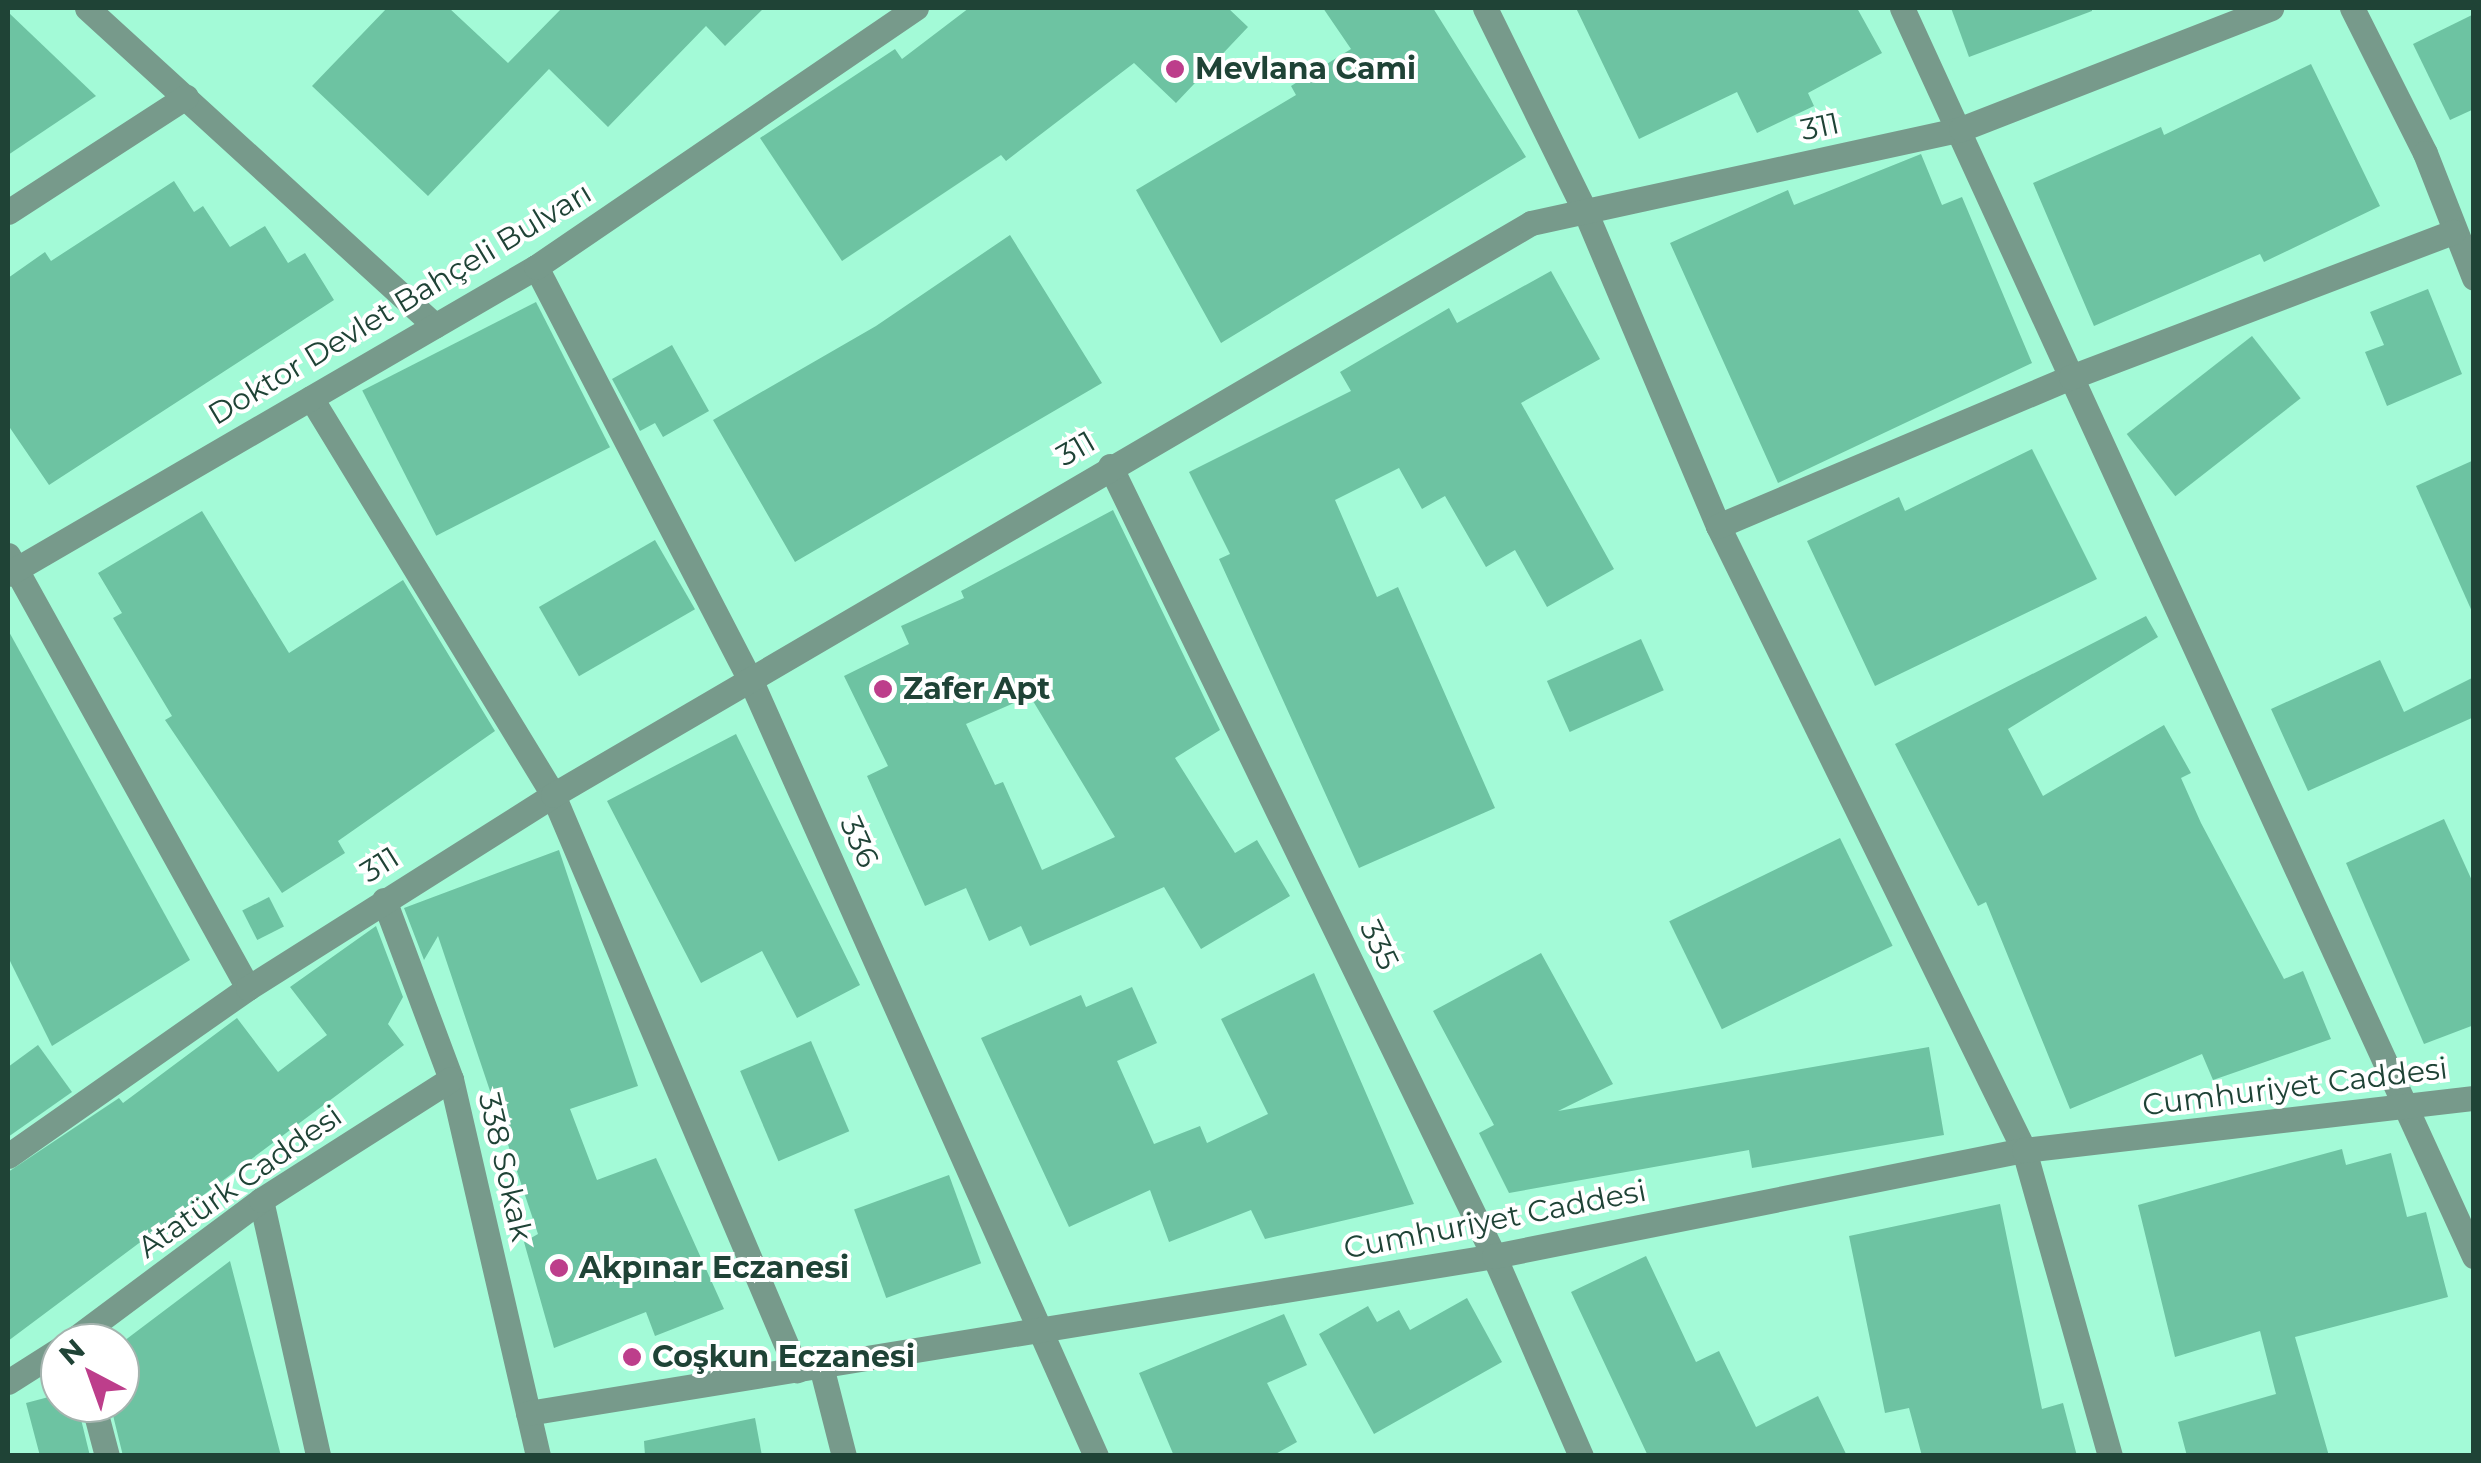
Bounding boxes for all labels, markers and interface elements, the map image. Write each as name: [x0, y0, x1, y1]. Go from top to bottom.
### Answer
place label: Mevlana Cami: [1195, 51, 1416, 87]
marker: Mevlana Cami: [1164, 58, 1186, 80]
street label: 311: [1797, 105, 1843, 149]
street label: Doktor Devlet Bahçeli Bulvarı: [202, 175, 598, 433]
street label: 311: [1050, 424, 1102, 474]
place label: Zafer Apt: [903, 671, 1050, 707]
marker: Zafer Apt: [872, 678, 894, 700]
street label: 336: [832, 811, 886, 873]
street label: 311: [354, 840, 406, 890]
street label: 335: [1352, 914, 1406, 976]
street label: Cumhuriyet Caddesi: [2140, 1050, 2450, 1124]
street label: 338 Sokak: [470, 1089, 540, 1245]
street label: Atatürk Caddesi: [131, 1098, 349, 1266]
street label: Cumhuriyet Caddesi: [1341, 1173, 1649, 1267]
place label: Akpınar Eczanesi: [579, 1250, 849, 1286]
marker: Akpınar Eczanesi: [548, 1257, 570, 1279]
north arrow: [40, 1323, 140, 1423]
text: N: [52, 1332, 91, 1372]
place label: Coşkun Eczanesi: [652, 1339, 915, 1375]
marker: Coşkun Eczanesi: [621, 1346, 643, 1368]

